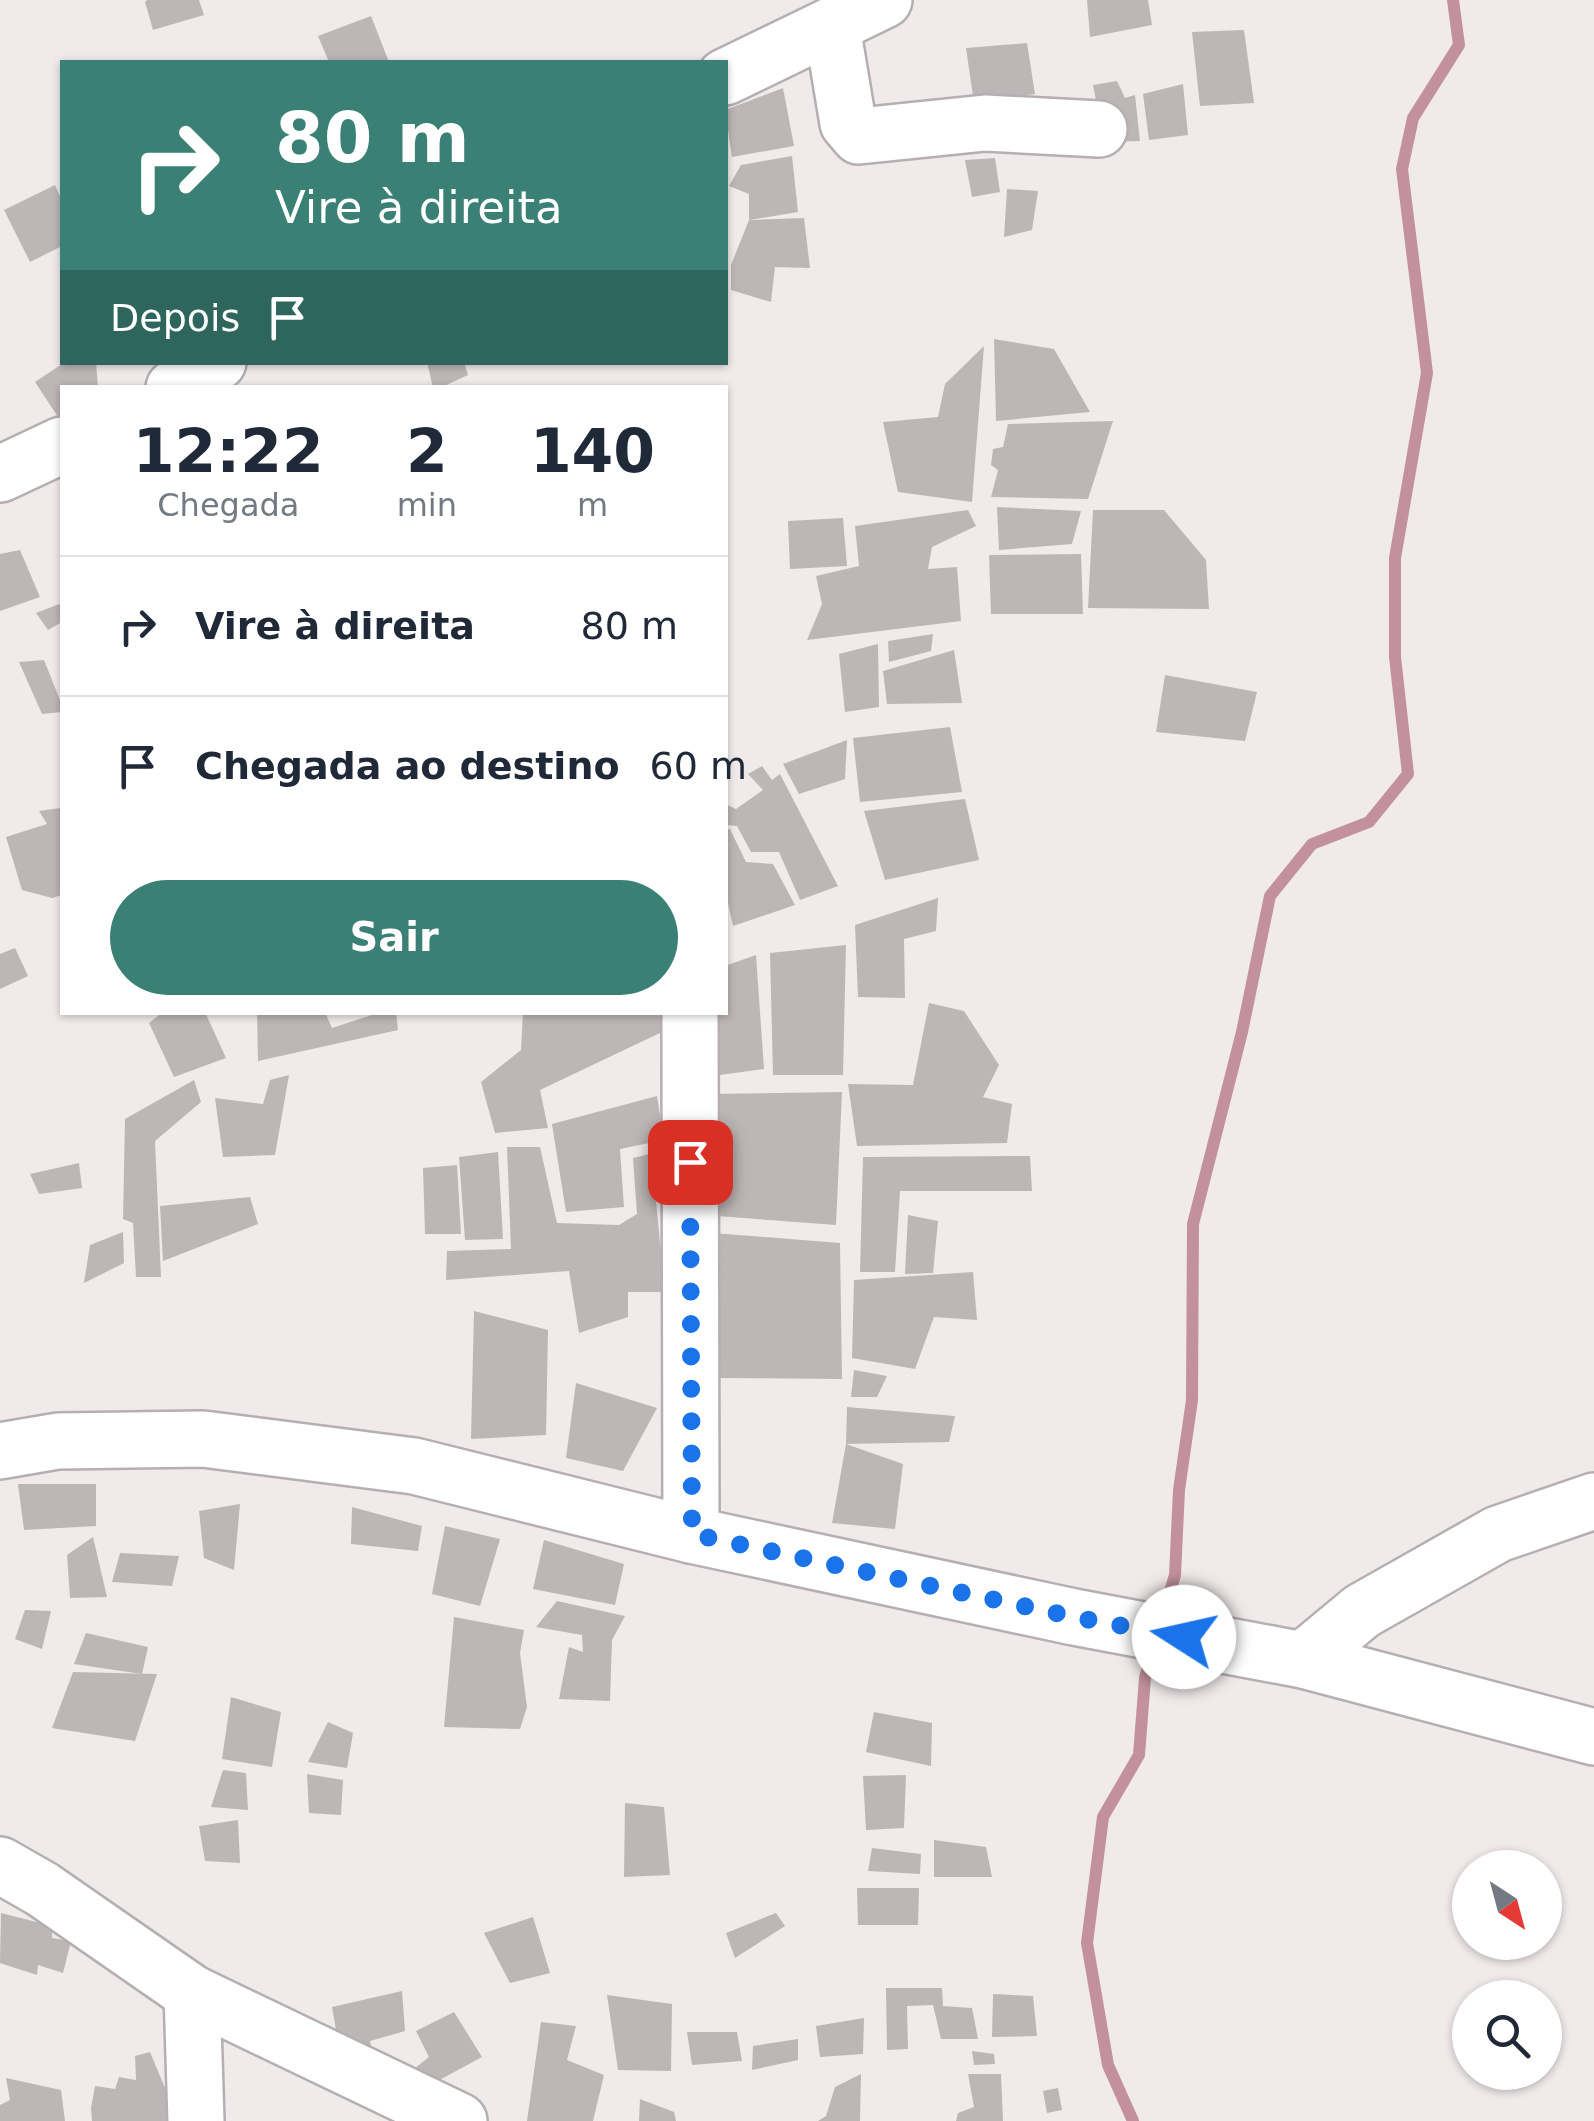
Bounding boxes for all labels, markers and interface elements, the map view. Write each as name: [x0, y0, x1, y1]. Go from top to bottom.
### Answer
text: 80 m: [275, 97, 470, 179]
icon: right: [110, 100, 240, 230]
text: Vire à direita: [275, 181, 563, 234]
icon: arrive: [260, 290, 315, 345]
text: Depois: [110, 296, 240, 340]
text: 12:22: [133, 416, 324, 486]
text: 2: [406, 416, 448, 486]
text: 140: [530, 416, 655, 486]
text: Chegada: [157, 486, 299, 524]
text: min: [397, 486, 457, 524]
text: m: [577, 486, 608, 524]
icon: right: [110, 599, 165, 654]
text: Vire à direita: [195, 604, 475, 648]
text: 80 m: [581, 604, 678, 648]
icon: arrive: [110, 739, 165, 794]
text: Chegada ao destino: [195, 744, 620, 788]
text: 60 m: [650, 744, 747, 788]
button: Sair: [110, 880, 678, 995]
pin: [648, 1120, 733, 1205]
icon: arrive: [663, 1135, 718, 1190]
position arrow: [1132, 1585, 1236, 1689]
north arrow: [1452, 1850, 1562, 1960]
map controls: [1452, 1850, 1562, 2090]
button: search: [1452, 1980, 1562, 2090]

